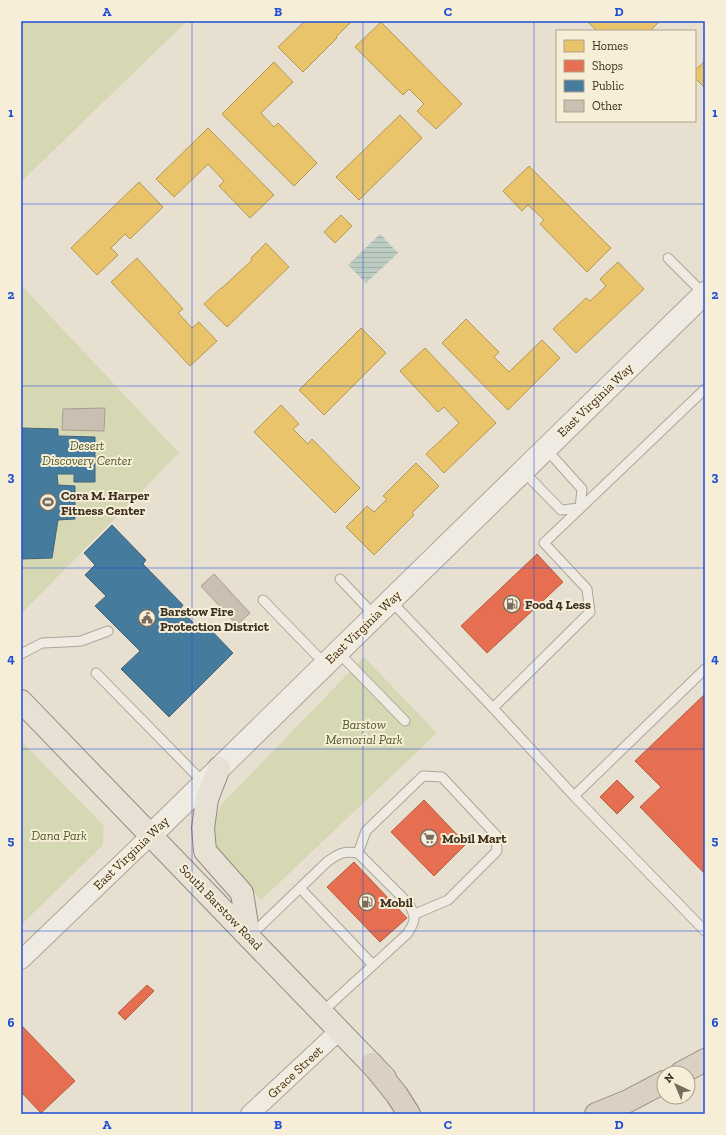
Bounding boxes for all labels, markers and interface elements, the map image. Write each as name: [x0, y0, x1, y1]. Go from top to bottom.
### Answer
text: A: [103, 4, 112, 19]
text: B: [274, 4, 282, 19]
text: C: [444, 4, 452, 19]
text: D: [614, 4, 624, 19]
legend: [556, 30, 696, 122]
text: Homes: [592, 39, 628, 53]
text: Shops: [592, 59, 623, 73]
text: Public: [592, 79, 625, 93]
text: Other: [592, 99, 623, 113]
text: 1: [8, 105, 14, 120]
text: 1: [712, 105, 718, 120]
text: 2: [8, 287, 15, 302]
text: 2: [712, 287, 719, 302]
street label: East Virginia Way: [554, 360, 636, 440]
park label: Desert Discovery Center: [42, 438, 132, 468]
text: 3: [8, 469, 15, 484]
text: 3: [712, 469, 719, 484]
place label: Cora M. Harper Fitness Center: [61, 488, 150, 518]
sports icon: Cora M. Harper Fitness Center: [38, 492, 58, 512]
street label: East Virginia Way: [322, 587, 404, 667]
fuel station icon: Food 4 Less: [502, 594, 522, 614]
place label: Food 4 Less: [525, 597, 591, 612]
place label: Barstow Fire Protection District: [160, 604, 270, 634]
public building icon: Barstow Fire Protection District: [137, 608, 157, 628]
text: 4: [7, 651, 15, 666]
text: 4: [711, 651, 719, 666]
park label: Barstow Memorial Park: [325, 717, 403, 747]
street label: East Virginia Way: [90, 813, 172, 893]
park label: Dana Park: [31, 828, 87, 843]
supermarket icon: Mobil Mart: [419, 828, 439, 848]
place label: Mobil Mart: [442, 831, 507, 846]
text: 5: [8, 833, 15, 848]
text: 5: [712, 833, 719, 848]
street label: South Barstow Road: [176, 861, 266, 953]
fuel station icon: Mobil: [357, 892, 377, 912]
place label: Mobil: [380, 895, 413, 910]
text: 6: [8, 1015, 15, 1030]
text: 6: [712, 1015, 719, 1030]
street label: Grace Street: [264, 1043, 326, 1101]
north arrow: [656, 1065, 696, 1105]
text: N: [662, 1070, 677, 1086]
text: A: [103, 1117, 112, 1132]
text: B: [274, 1117, 282, 1132]
text: C: [444, 1117, 452, 1132]
text: D: [614, 1117, 624, 1132]

